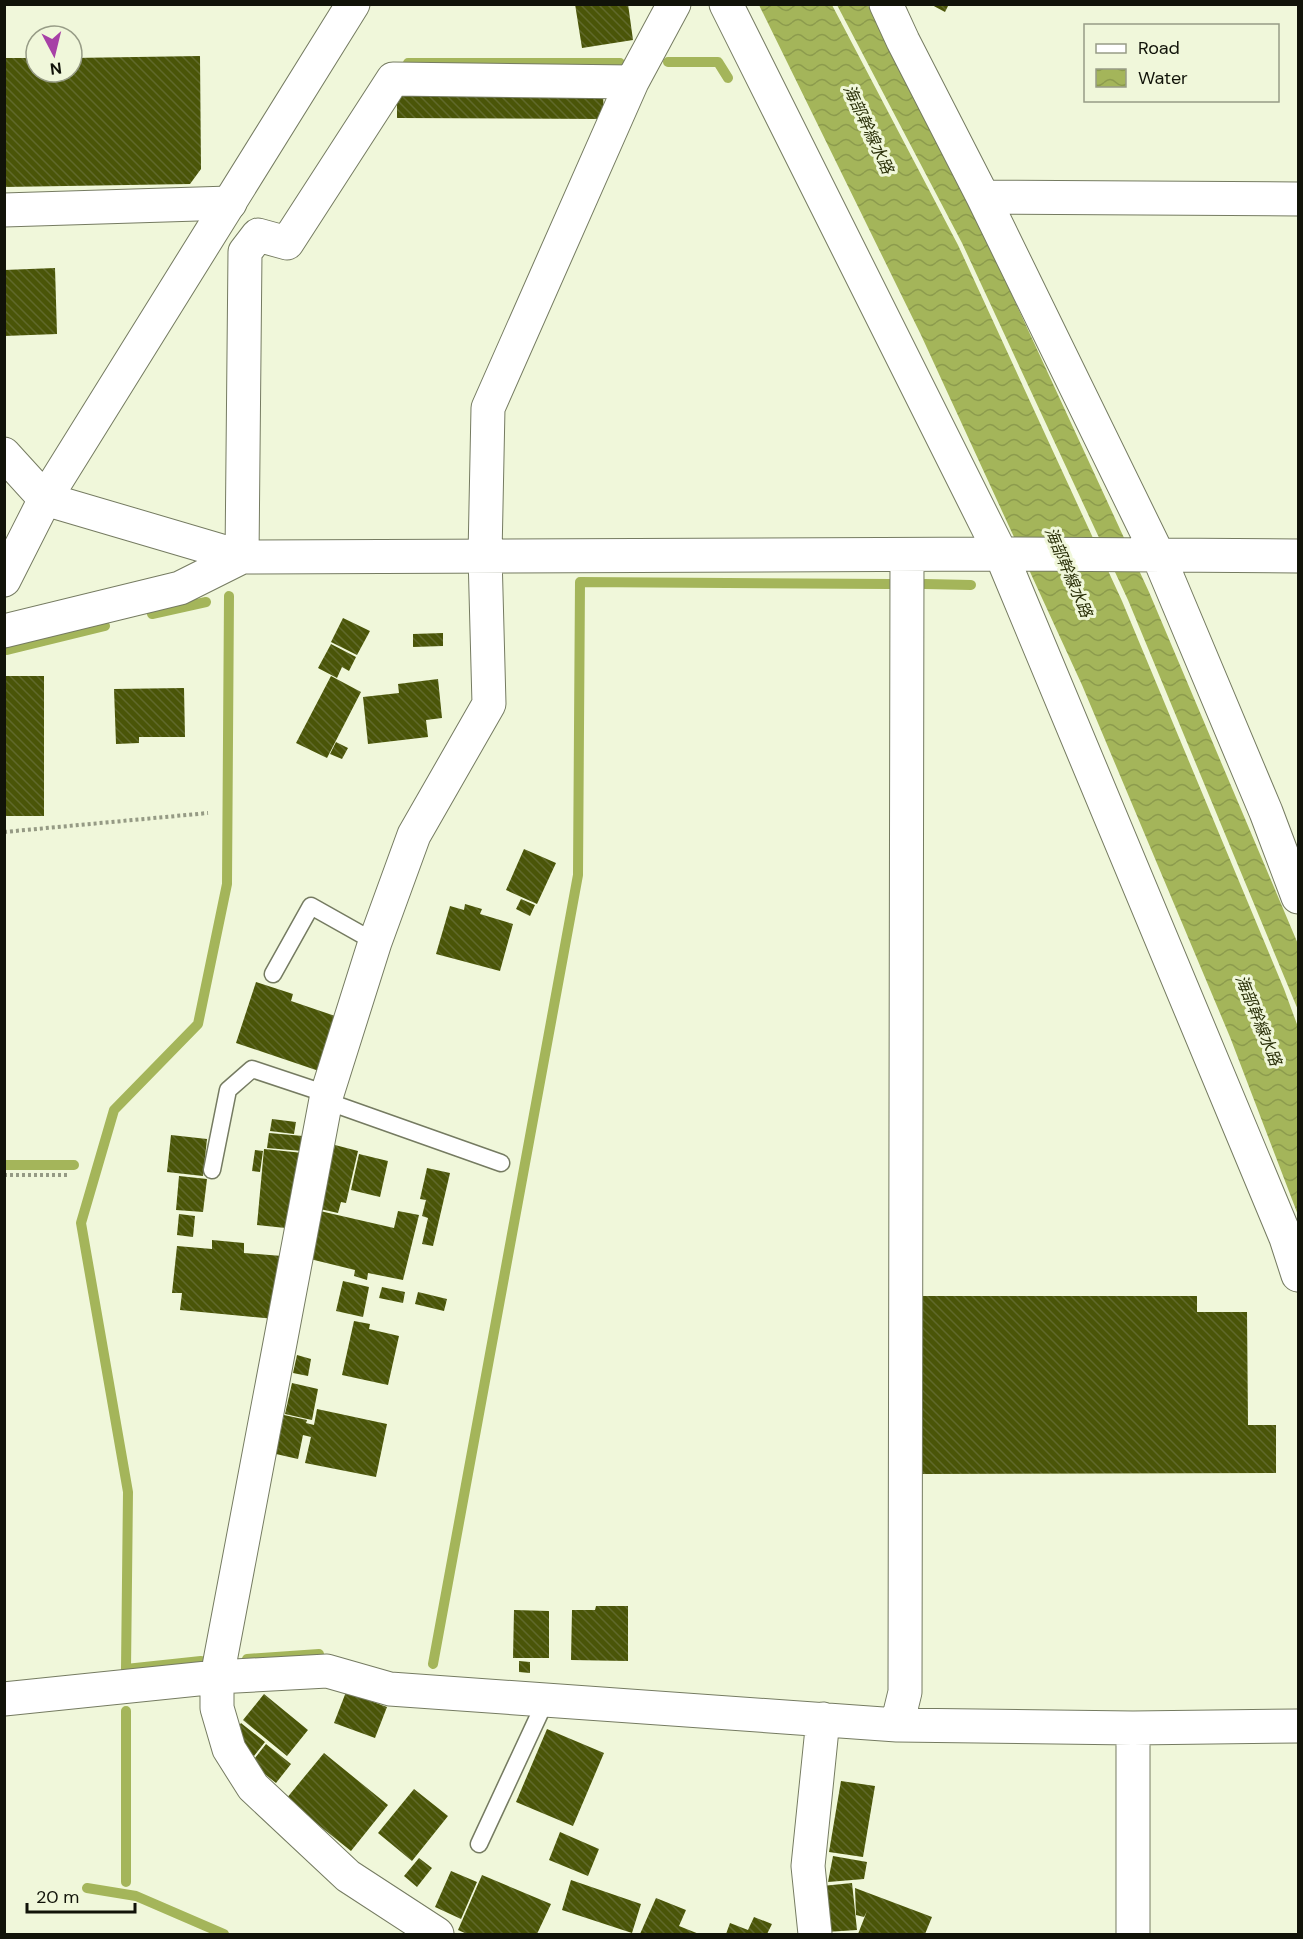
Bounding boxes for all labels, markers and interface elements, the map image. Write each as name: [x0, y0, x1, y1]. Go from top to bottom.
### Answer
north arrow: [24, 24, 84, 84]
legend: [1084, 24, 1279, 102]
text: Road: [1138, 36, 1180, 60]
text: N: [49, 57, 63, 80]
text: Water: [1138, 66, 1188, 90]
water label: 海部幹線水路: [839, 81, 899, 179]
water label: 海部幹線水路: [1040, 524, 1098, 622]
water label: 海部幹線水路: [1231, 972, 1287, 1070]
scale bar: [27, 1876, 135, 1914]
text: 20 m: [36, 1885, 79, 1909]

